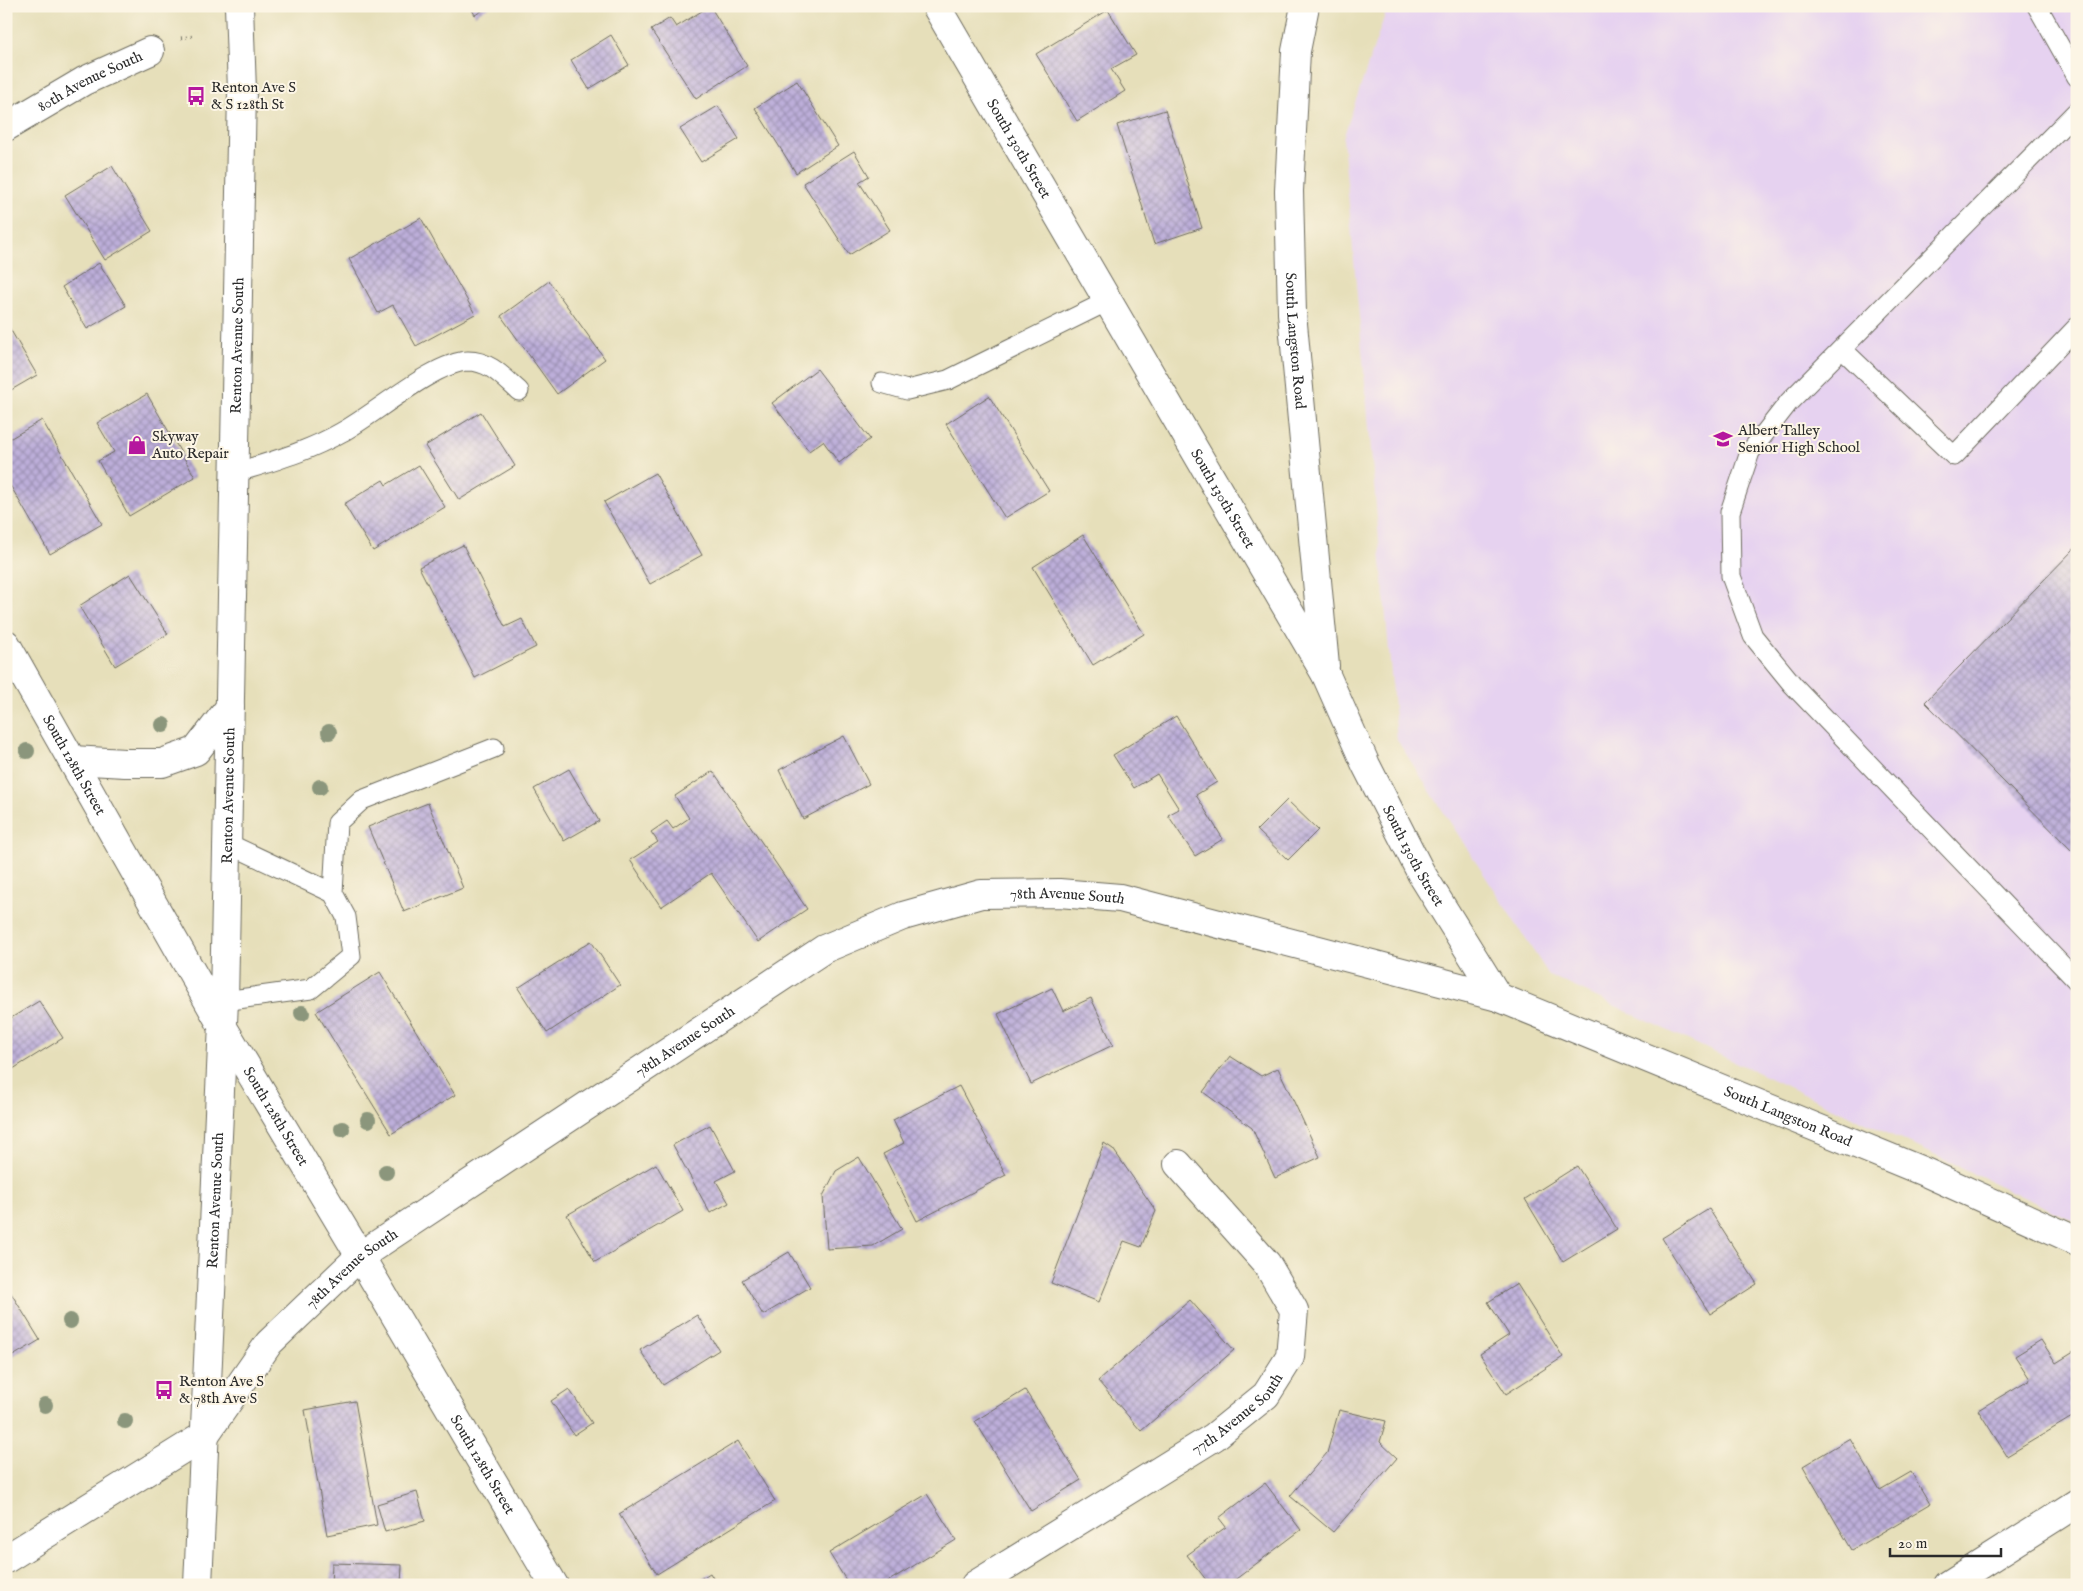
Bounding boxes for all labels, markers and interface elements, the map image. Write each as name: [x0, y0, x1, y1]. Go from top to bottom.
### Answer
street label: 80th Avenue South: [34, 47, 146, 116]
place label: Renton Ave S & S 128th St: [211, 78, 296, 114]
bus stop icon: Renton Ave S & S 128th St: [185, 85, 207, 107]
street label: South 130th Street: [982, 96, 1055, 202]
street label: South Langston Road: [1281, 272, 1310, 411]
street label: Renton Avenue South: [227, 277, 248, 414]
place label: Albert Talley Senior High School: [1737, 421, 1861, 457]
place label: Skyway Auto Repair: [151, 427, 229, 463]
school or university icon: Albert Talley Senior High School: [1712, 428, 1734, 450]
shop icon: Skyway Auto Repair: [126, 434, 148, 456]
street label: South 130th Street: [1186, 445, 1259, 552]
street label: South 128th Street: [38, 712, 110, 819]
street label: Renton Avenue South: [218, 727, 239, 864]
street label: South 130th Street: [1378, 802, 1448, 910]
street label: 78th Avenue South: [1010, 884, 1127, 909]
street label: 78th Avenue South: [632, 1002, 738, 1081]
street label: South 128th Street: [239, 1063, 313, 1169]
street label: South Langston Road: [1721, 1082, 1856, 1152]
street label: Renton Avenue South: [203, 1132, 228, 1269]
street label: 78th Avenue South: [302, 1225, 402, 1313]
street label: 77th Avenue South: [1188, 1370, 1287, 1459]
place label: Renton Ave S & 78th Ave S: [179, 1372, 264, 1408]
bus stop icon: Renton Ave S & 78th Ave S: [153, 1379, 175, 1401]
street label: South 128th Street: [446, 1412, 519, 1518]
scale bar: [1890, 1526, 2002, 1558]
text: 20 m: [1898, 1534, 1928, 1553]

